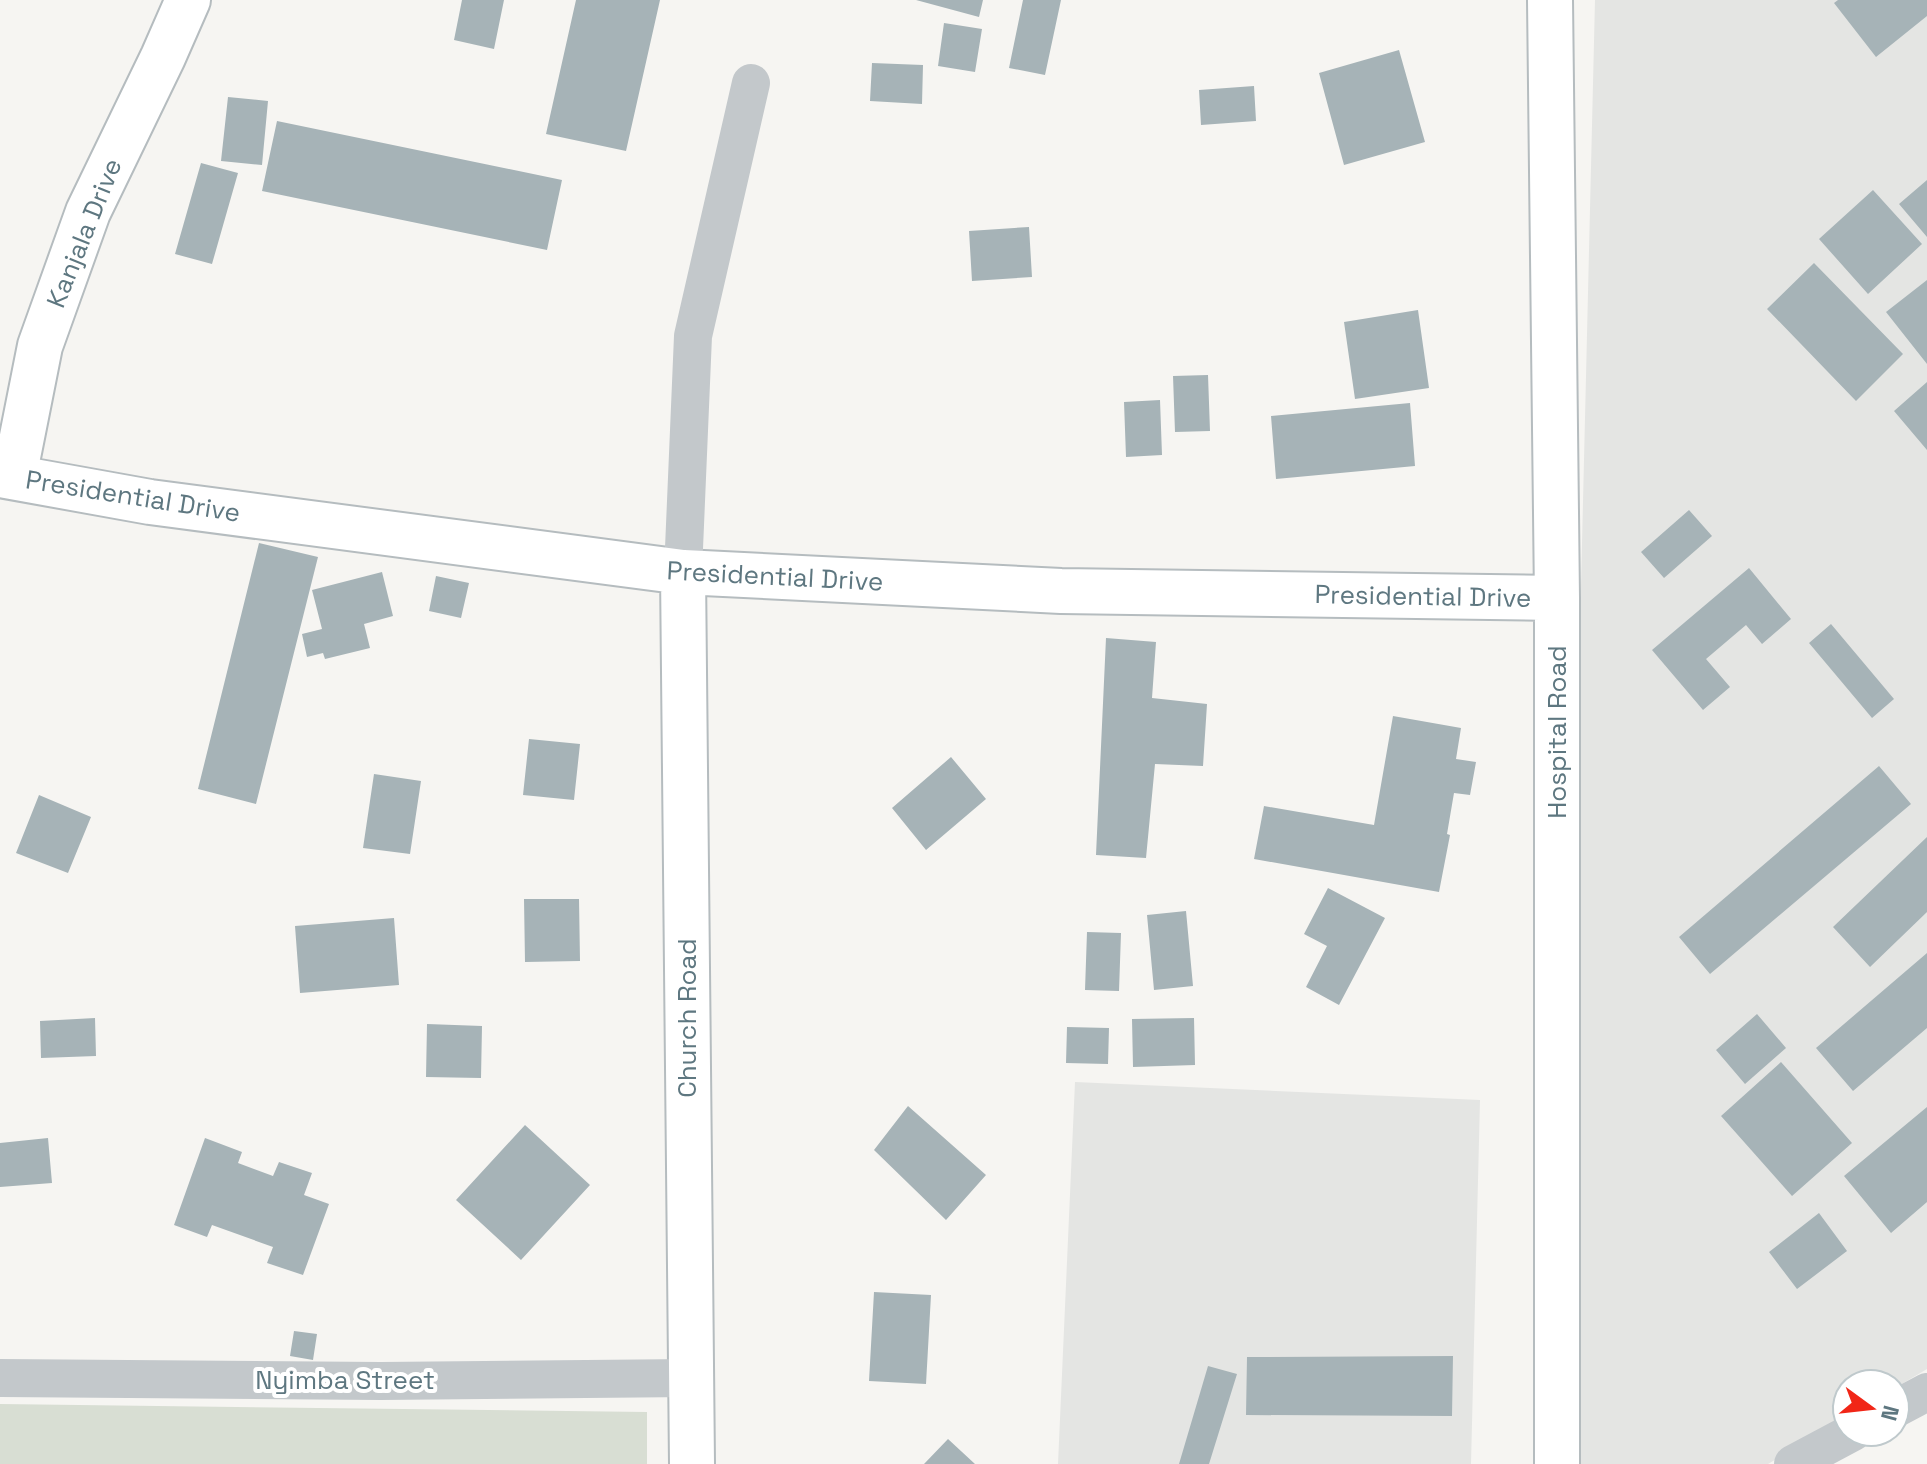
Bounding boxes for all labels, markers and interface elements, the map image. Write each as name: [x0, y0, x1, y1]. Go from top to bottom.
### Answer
street label: Kanjala Drive: [39, 153, 129, 313]
street label: Presidential Drive: [23, 462, 243, 530]
street label: Presidential Drive: [666, 553, 884, 599]
street label: Presidential Drive: [1314, 577, 1532, 615]
street label: Hospital Road: [1540, 645, 1574, 819]
street label: Church Road: [670, 938, 704, 1098]
street label: Nyimba Street: [255, 1363, 435, 1397]
north arrow: [1831, 1368, 1911, 1448]
text: N: [1875, 1402, 1906, 1424]

